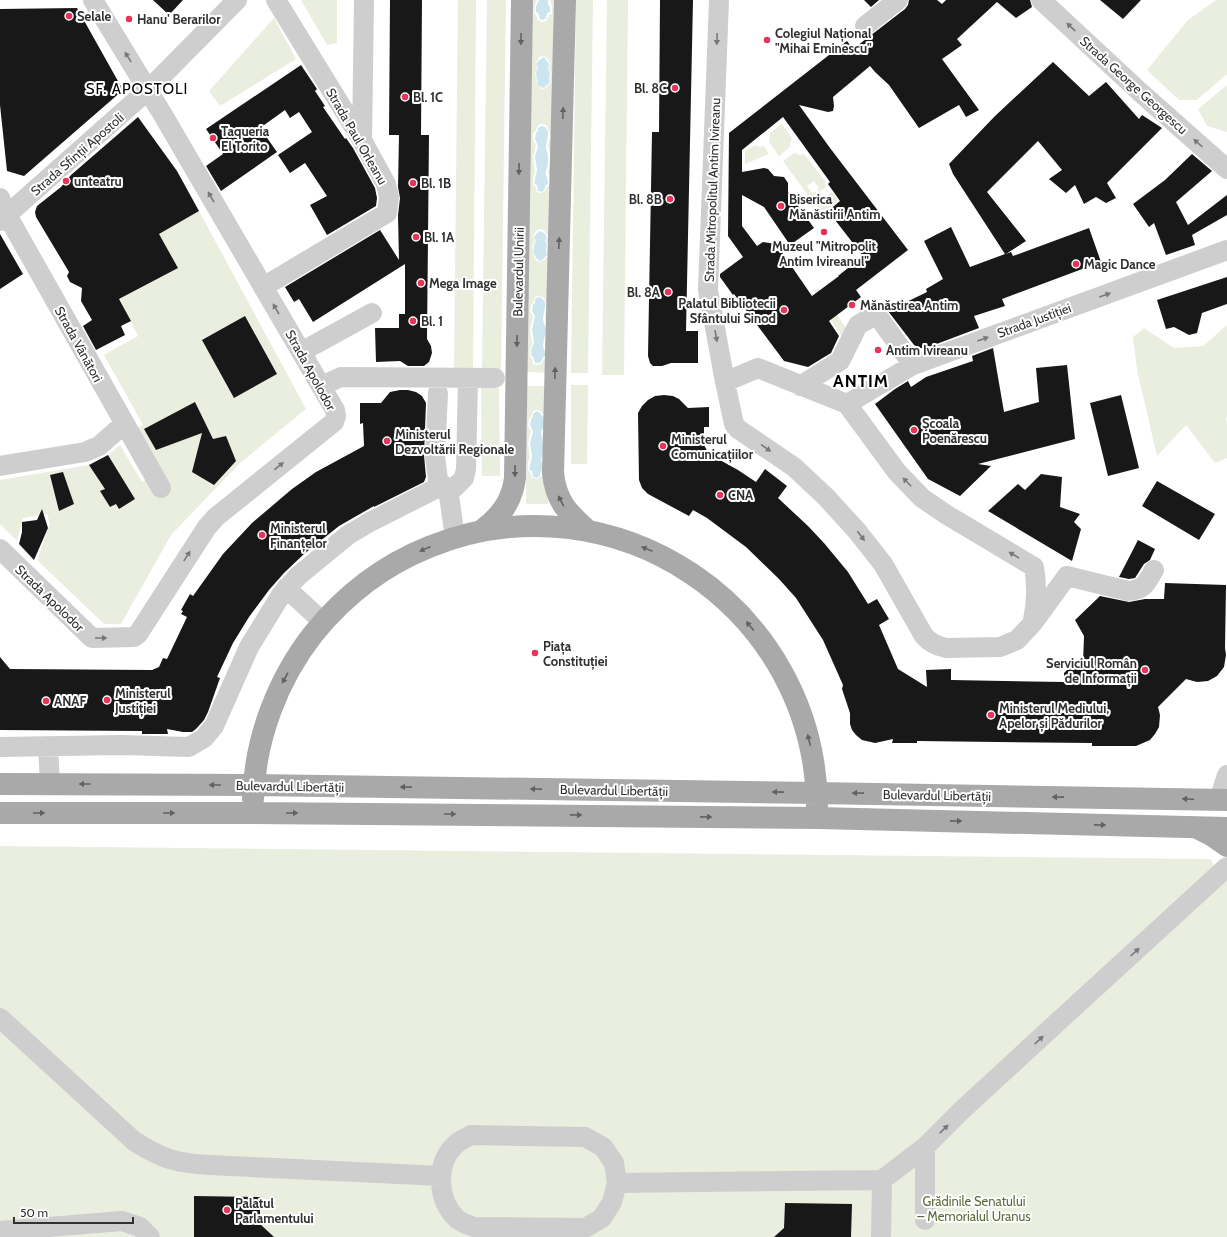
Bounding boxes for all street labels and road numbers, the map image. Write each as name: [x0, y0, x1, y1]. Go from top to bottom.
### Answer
street label: Strada George Georgescu: [1077, 33, 1191, 137]
street label: Strada Paul Orleanu: [323, 85, 391, 187]
street label: Strada Mitropolitul Antim Ivireanu: [701, 97, 723, 282]
street label: Strada Sfinții Apostoli: [27, 109, 127, 200]
street label: Bulevardul Unirii: [509, 227, 527, 317]
street label: Strada Justiției: [995, 299, 1073, 342]
street label: Strada Vânători: [52, 303, 106, 385]
street label: Strada Apolodor: [282, 327, 340, 414]
street label: Strada Apolodor: [12, 561, 88, 635]
street label: Bulevardul Libertății: [236, 777, 344, 796]
street label: Bulevardul Libertății: [560, 781, 668, 800]
street label: Bulevardul Libertății: [883, 786, 991, 805]

